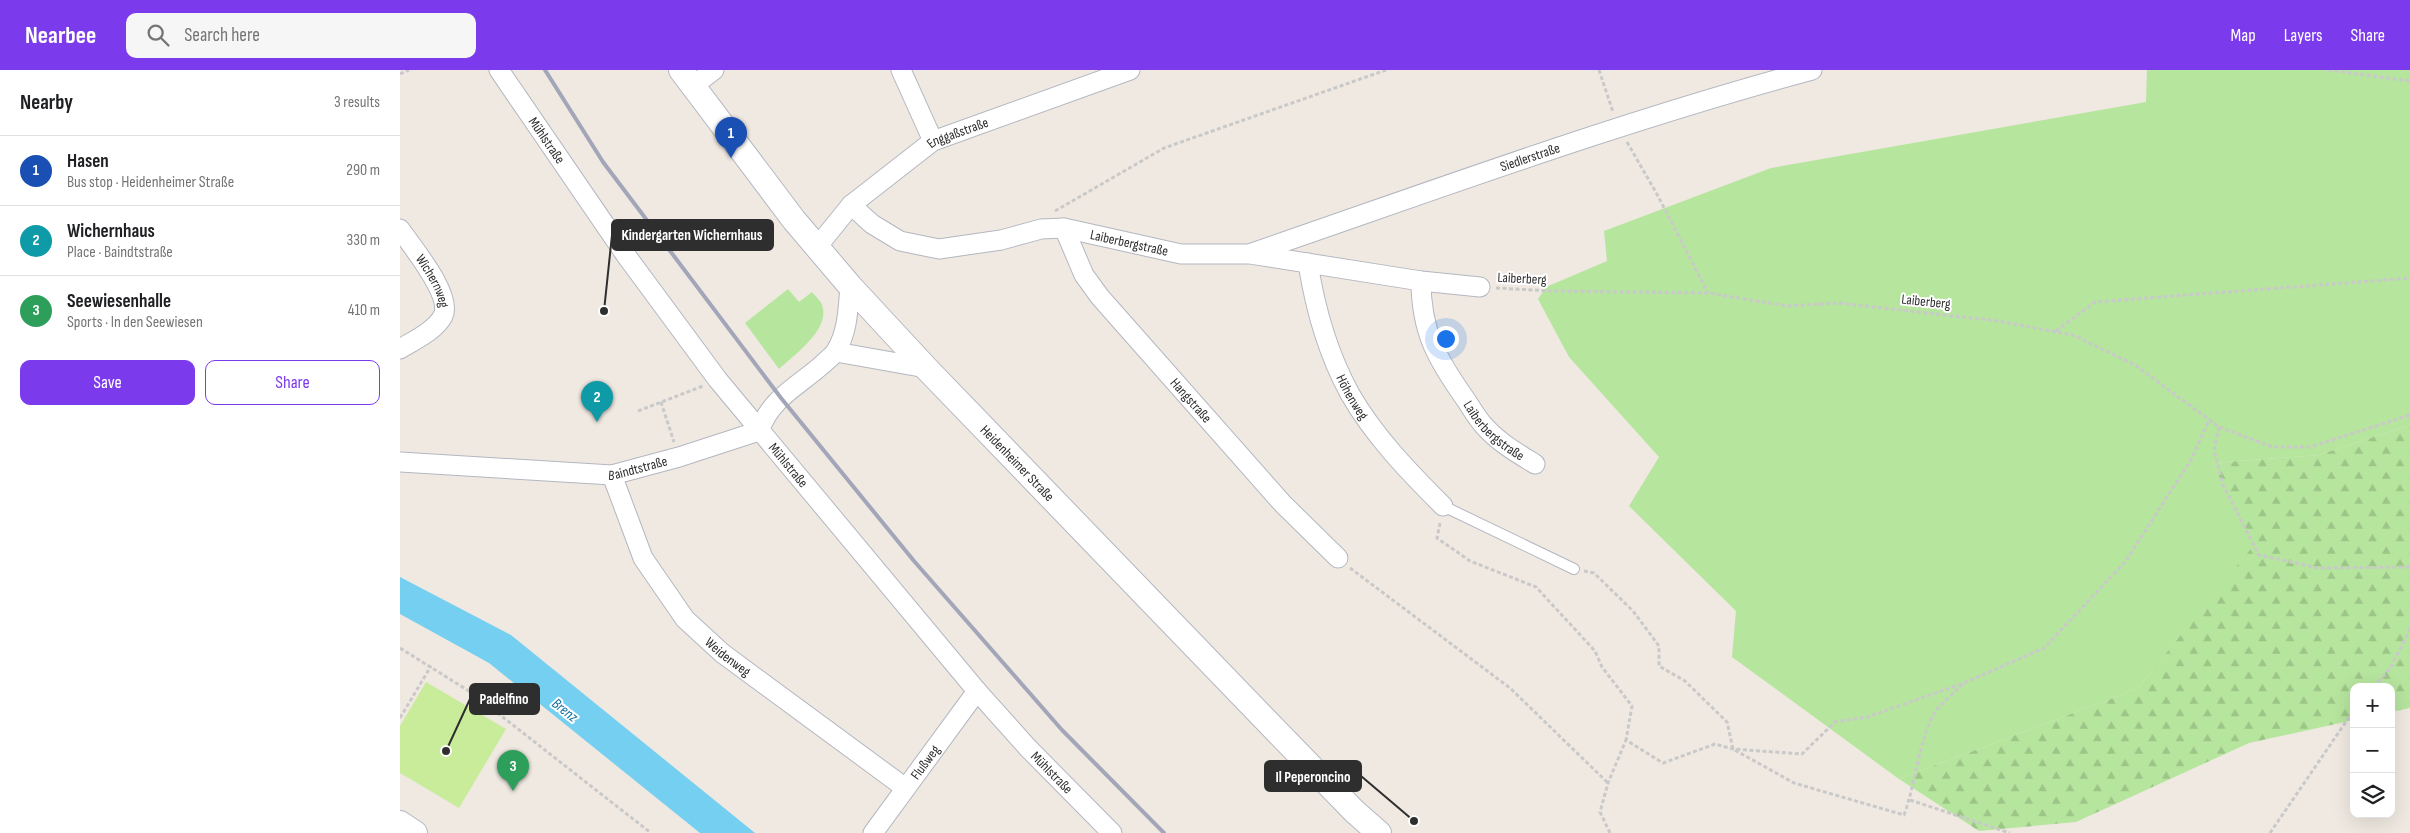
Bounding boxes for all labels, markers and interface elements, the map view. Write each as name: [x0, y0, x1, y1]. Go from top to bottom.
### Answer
search box: [126, 13, 476, 58]
text: Nearbee: [25, 21, 96, 50]
icon: search: [144, 21, 172, 49]
text: Search here: [184, 24, 260, 47]
text: Map: [2231, 25, 2256, 46]
text: Layers: [2284, 25, 2323, 46]
text: Share: [2351, 25, 2385, 46]
text: Nearby: [20, 90, 73, 115]
text: 3 results: [334, 93, 380, 112]
street label: Mühlstraße: [525, 114, 569, 167]
street label: Enggaßstraße: [923, 114, 991, 152]
pin: 1: [715, 117, 747, 158]
street label: Siedlerstraße: [1498, 139, 1562, 175]
text: Hasen: [67, 150, 109, 173]
text: 1: [33, 161, 39, 180]
text: 290 m: [346, 161, 380, 180]
text: Bus stop · Heidenheimer Straße: [67, 173, 234, 192]
text: Wichernhaus: [67, 220, 155, 243]
callout: Kindergarten Wichernhaus: [612, 220, 773, 250]
text: Kindergarten Wichernhaus: [621, 226, 763, 245]
street label: Laiberbergstraße: [1089, 226, 1170, 260]
text: 2: [32, 231, 40, 250]
text: 330 m: [347, 231, 380, 250]
text: Place · Baindtstraße: [67, 243, 173, 262]
street label: Wichernweg: [412, 251, 453, 309]
street label: Laiberberg: [1497, 269, 1547, 288]
text: Seewiesenhalle: [67, 290, 171, 313]
street label: Laiberberg: [1901, 290, 1952, 313]
text: 3: [32, 301, 40, 320]
text: 410 m: [348, 301, 380, 320]
text: Sports · In den Seewiesen: [67, 313, 203, 332]
your location: [1433, 326, 1459, 352]
button: Save: [20, 360, 195, 405]
button: Share: [205, 360, 380, 405]
street label: Höhenweg: [1332, 372, 1372, 424]
street label: Hangstraße: [1167, 375, 1215, 426]
pin: 2: [581, 381, 613, 422]
street label: Laiberbergstraße: [1460, 398, 1528, 464]
street label: Heidenheimer Straße: [977, 422, 1058, 505]
street label: Mühlstraße: [765, 439, 812, 491]
street label: Baindtstraße: [608, 453, 669, 484]
street label: Weidenweg: [701, 634, 754, 681]
map controls: [2350, 683, 2395, 818]
button: +: [2350, 683, 2395, 728]
callout: Padelfino: [470, 684, 539, 714]
text: Padelfino: [480, 690, 528, 709]
water label: Brenz: [548, 694, 582, 727]
button: −: [2350, 728, 2395, 773]
street label: Flußweg: [907, 741, 944, 783]
street label: Mühlstraße: [1027, 748, 1076, 797]
pin: 3: [497, 750, 529, 791]
callout: Il Peperoncino: [1265, 761, 1361, 791]
text: Il Peperoncino: [1275, 768, 1351, 787]
button: layers: [2350, 773, 2395, 818]

